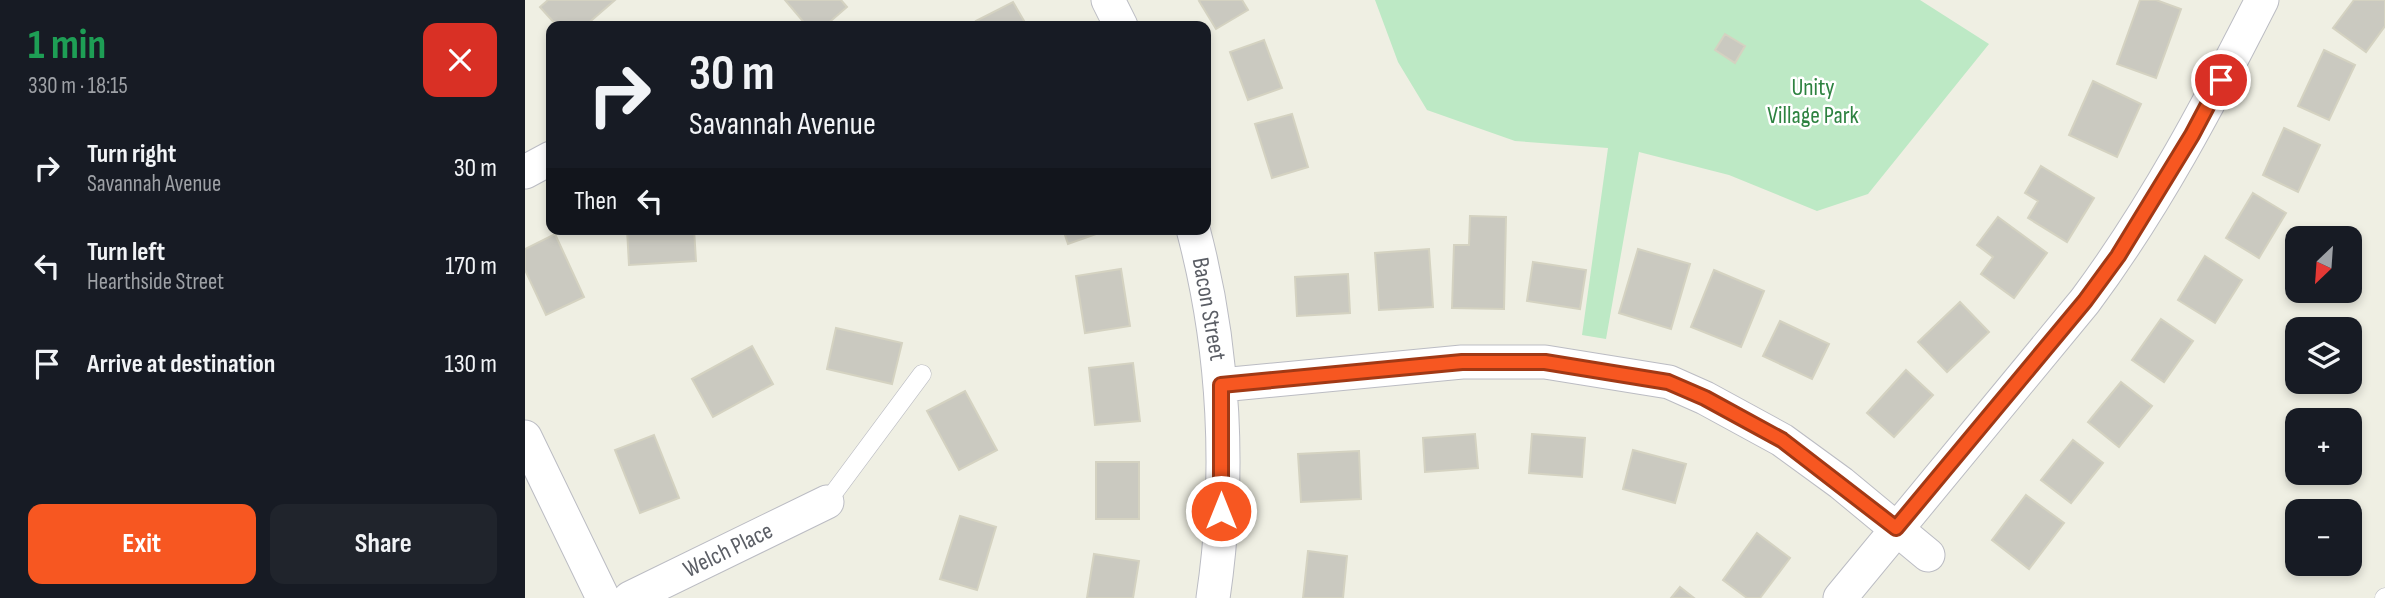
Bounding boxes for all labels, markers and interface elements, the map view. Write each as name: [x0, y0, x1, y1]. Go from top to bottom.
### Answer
text: 1 min: [28, 20, 106, 71]
button: close: [423, 23, 497, 97]
text: 30 m: [689, 45, 774, 104]
icon: right: [574, 49, 665, 140]
pin: [2191, 50, 2251, 110]
icon: arrive: [2202, 61, 2240, 99]
text: 330 m · 18:15: [28, 72, 128, 100]
park label: Unity Village Park: [1767, 73, 1859, 130]
text: Savannah Avenue: [689, 105, 876, 144]
text: Turn right: [87, 139, 176, 170]
icon: right: [28, 149, 66, 187]
text: 30 m: [454, 153, 497, 184]
text: Savannah Avenue: [87, 170, 221, 198]
icon: left: [631, 182, 669, 220]
text: Then: [574, 186, 617, 217]
north arrow: [2285, 226, 2363, 303]
map controls: [2285, 226, 2362, 576]
text: Turn left: [87, 237, 165, 268]
icon: left: [28, 247, 66, 285]
text: 170 m: [445, 251, 497, 282]
street label: Bacon Street: [1186, 255, 1232, 363]
text: Hearthside Street: [87, 268, 224, 296]
button: layers: [2285, 317, 2362, 394]
icon: arrive: [28, 345, 66, 383]
text: Arrive at destination: [87, 349, 275, 380]
text: 130 m: [445, 349, 497, 380]
button: +: [2285, 408, 2362, 485]
position arrow: [1184, 474, 1258, 548]
button: −: [2285, 499, 2362, 576]
button: Exit: [28, 504, 256, 584]
button: Share: [270, 504, 497, 584]
street label: Welch Place: [679, 516, 777, 584]

